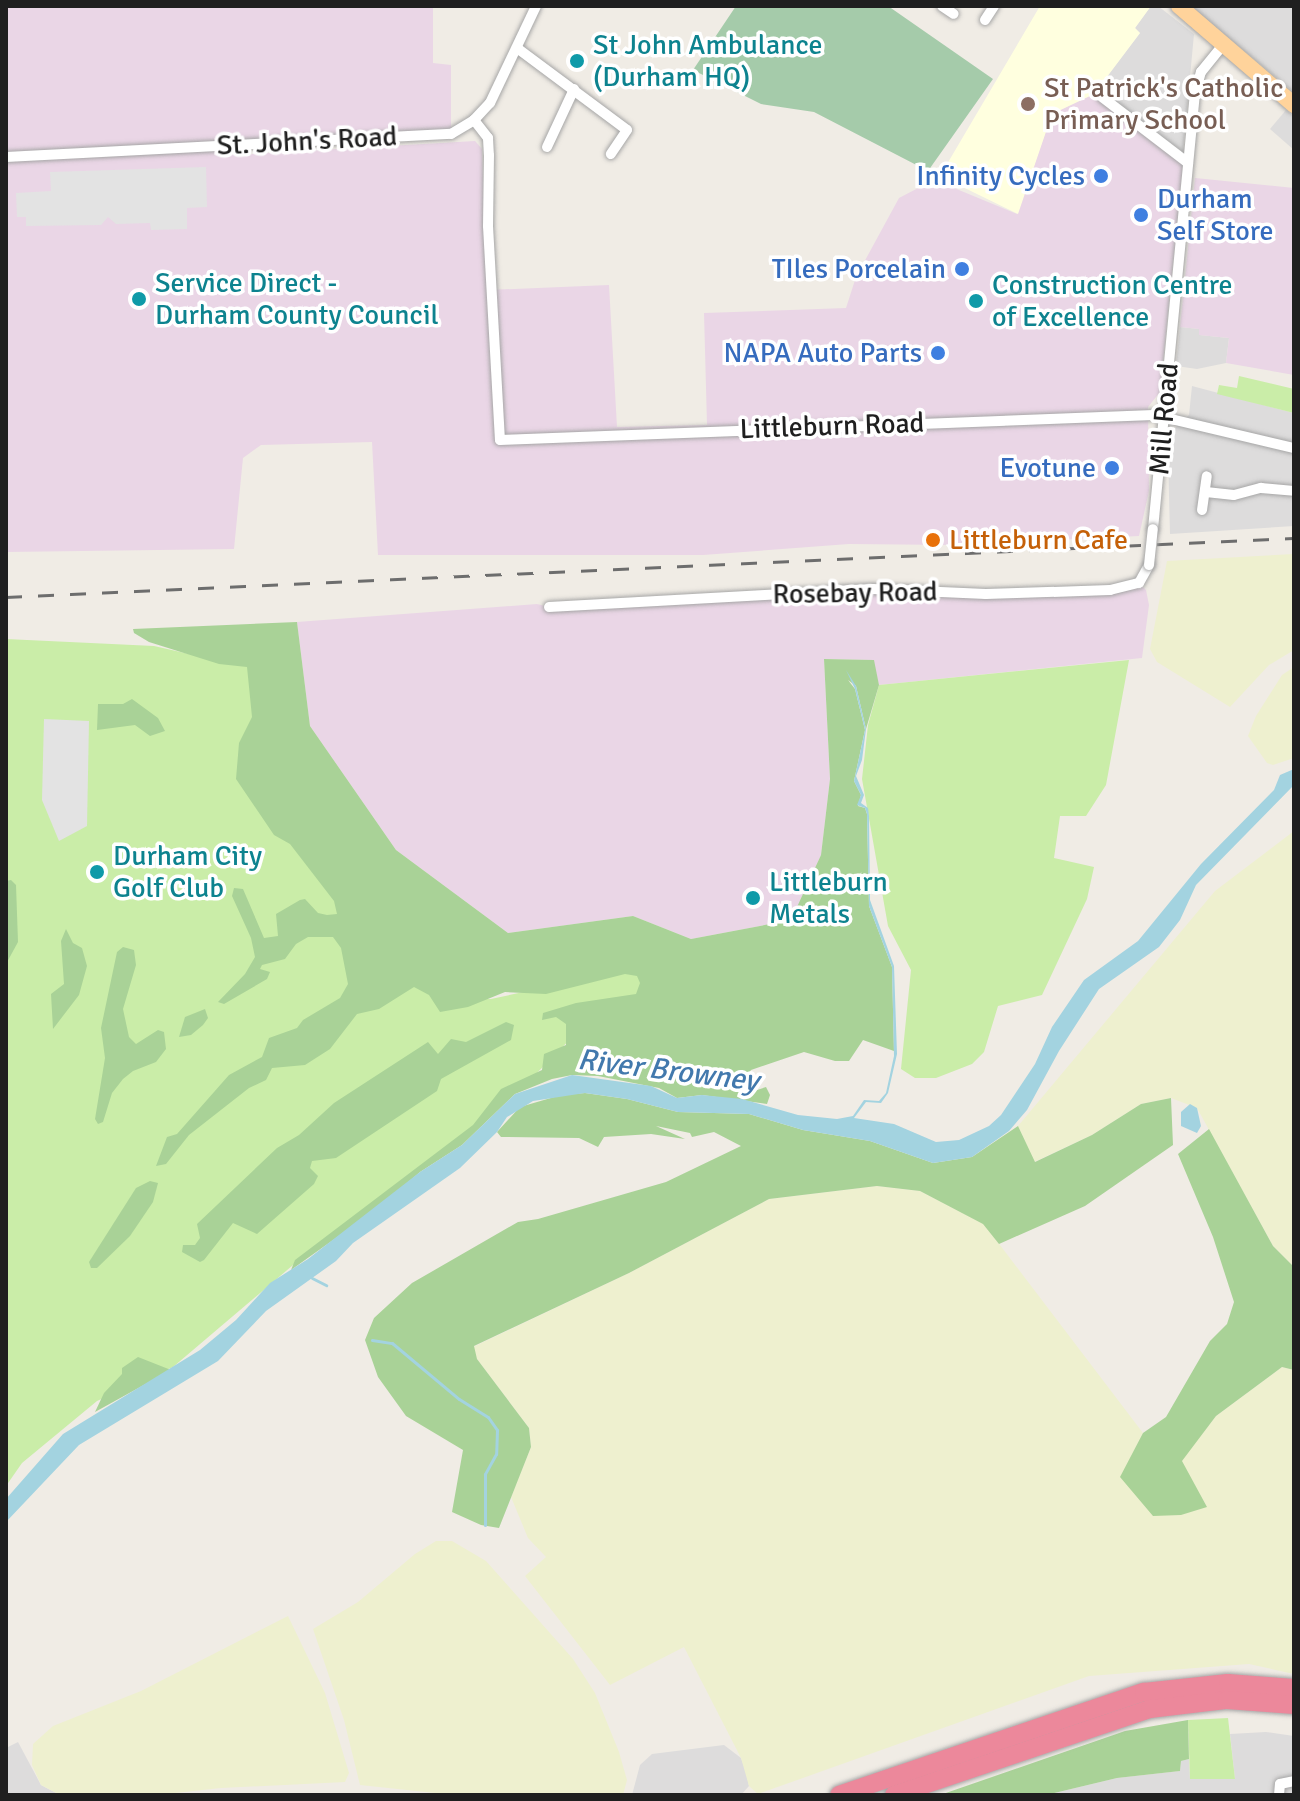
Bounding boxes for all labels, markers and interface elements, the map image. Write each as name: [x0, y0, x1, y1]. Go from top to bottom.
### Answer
place label: St John Ambulance (Durham HQ): [593, 28, 823, 94]
marker: St John Ambulance (Durham HQ): [568, 52, 586, 70]
place label: St Patrick's Catholic Primary School: [1044, 71, 1283, 137]
marker: St Patrick's Catholic Primary School: [1019, 95, 1037, 113]
street label: St. John's Road: [216, 119, 398, 163]
place label: Infinity Cycles: [916, 159, 1085, 193]
marker: Infinity Cycles: [1092, 167, 1110, 185]
place label: Durham Self Store: [1157, 182, 1274, 248]
marker: Durham Self Store: [1132, 206, 1150, 224]
place label: TIles Porcelain: [772, 252, 946, 286]
marker: TIles Porcelain: [953, 260, 971, 278]
place label: Service Direct - Durham County Council: [155, 266, 439, 332]
place label: Construction Centre of Excellence: [992, 268, 1233, 334]
marker: Service Direct - Durham County Council: [130, 290, 148, 308]
marker: Construction Centre of Excellence: [967, 292, 985, 310]
place label: NAPA Auto Parts: [724, 336, 922, 370]
marker: NAPA Auto Parts: [929, 344, 947, 362]
street label: Mill Road: [1142, 362, 1186, 476]
street label: Littleburn Road: [739, 406, 925, 446]
place label: Evotune: [1000, 451, 1096, 485]
marker: Evotune: [1103, 459, 1121, 477]
place label: Littleburn Cafe: [949, 523, 1128, 557]
marker: Littleburn Cafe: [924, 531, 942, 549]
street label: Rosebay Road: [772, 575, 938, 611]
place label: Durham City Golf Club: [113, 839, 262, 905]
marker: Durham City Golf Club: [88, 863, 106, 881]
place label: Littleburn Metals: [769, 865, 888, 931]
marker: Littleburn Metals: [744, 889, 762, 907]
water label: River Browney: [576, 1042, 760, 1100]

